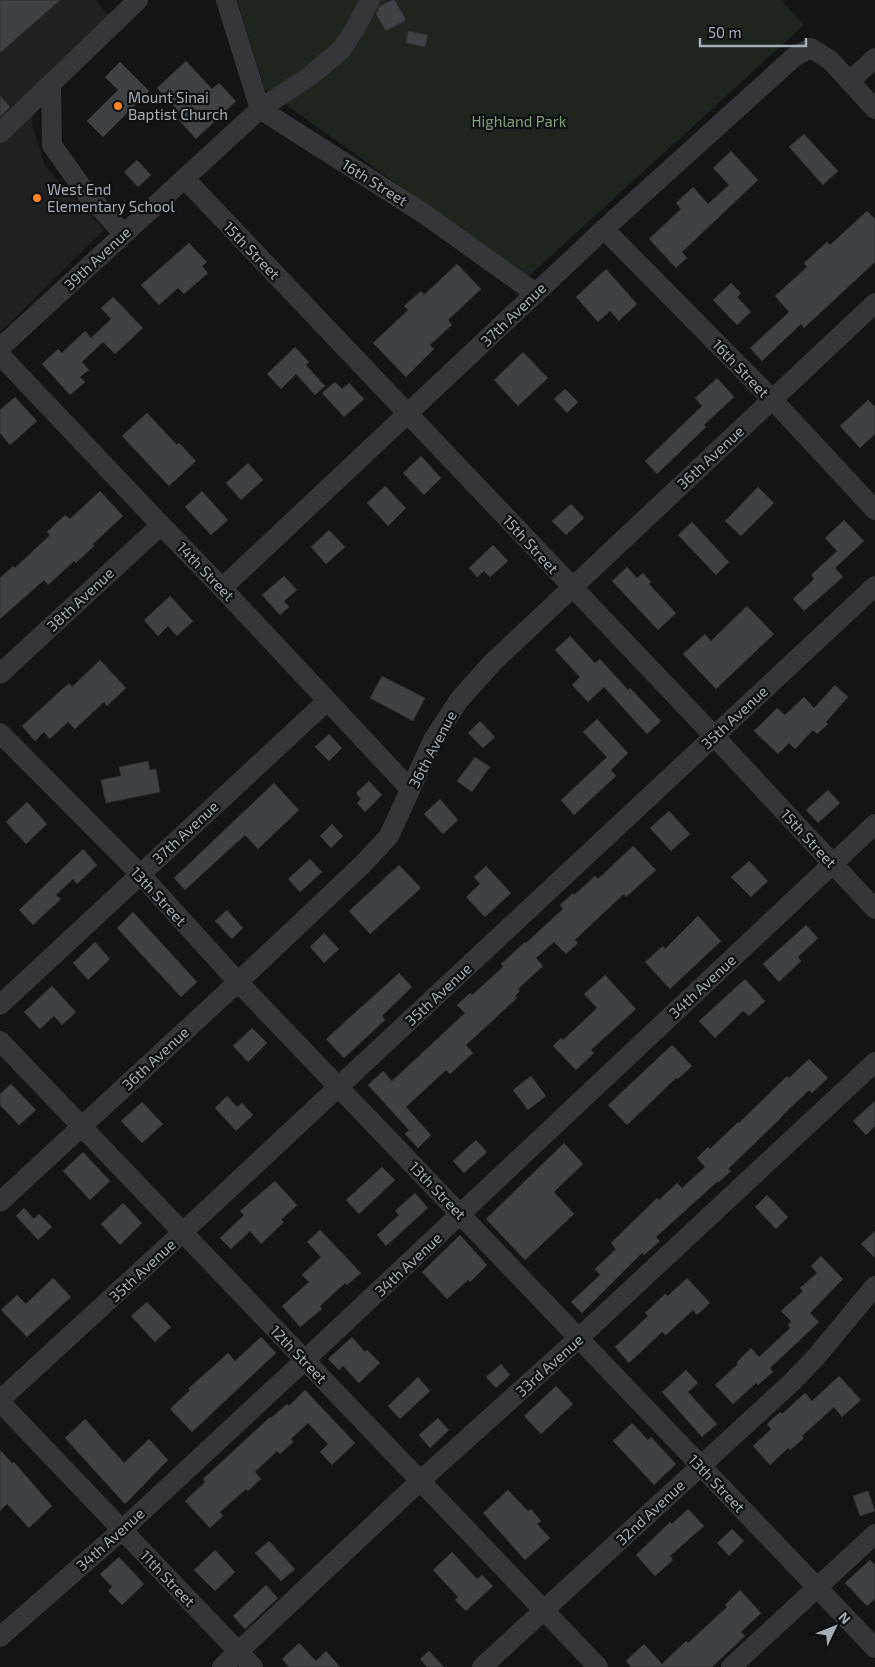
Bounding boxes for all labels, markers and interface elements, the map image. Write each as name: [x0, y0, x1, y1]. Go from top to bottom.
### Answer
scale bar: [700, 15, 806, 47]
text: 50 m: [708, 23, 742, 41]
place label: Mount Sinai Baptist Church: [128, 88, 228, 123]
marker: Mount Sinai Baptist Church: [112, 100, 124, 112]
park label: Highland Park: [472, 112, 567, 130]
street label: 16th Street: [339, 155, 411, 209]
place label: West End Elementary School: [47, 180, 175, 215]
marker: West End Elementary School: [31, 192, 43, 204]
street label: 15th Street: [220, 217, 284, 283]
street label: 39th Avenue: [60, 223, 134, 293]
street label: 37th Avenue: [477, 278, 549, 350]
street label: 16th Street: [709, 335, 773, 401]
street label: 36th Avenue: [673, 422, 747, 492]
street label: 15th Street: [499, 511, 563, 577]
street label: 14th Street: [174, 538, 239, 604]
street label: 38th Avenue: [43, 563, 117, 635]
street label: 35th Avenue: [697, 682, 771, 752]
street label: 36th Avenue: [404, 707, 460, 791]
street label: 37th Avenue: [148, 797, 222, 867]
street label: 15th Street: [777, 805, 841, 871]
street label: 13th Street: [127, 863, 191, 929]
street label: 34th Avenue: [665, 950, 739, 1022]
street label: 35th Avenue: [401, 959, 475, 1029]
street label: 36th Avenue: [118, 1023, 192, 1093]
street label: 13th Street: [406, 1157, 470, 1223]
street label: 34th Avenue: [371, 1228, 445, 1300]
street label: 35th Avenue: [105, 1235, 179, 1305]
street label: 12th Street: [267, 1321, 331, 1387]
street label: 33rd Avenue: [512, 1330, 586, 1400]
street label: 13th Street: [685, 1450, 749, 1516]
street label: 32nd Avenue: [612, 1476, 688, 1548]
street label: 34th Avenue: [72, 1504, 148, 1574]
street label: 11th Street: [137, 1546, 199, 1610]
north arrow: [810, 1602, 860, 1652]
text: N: [835, 1608, 855, 1627]

